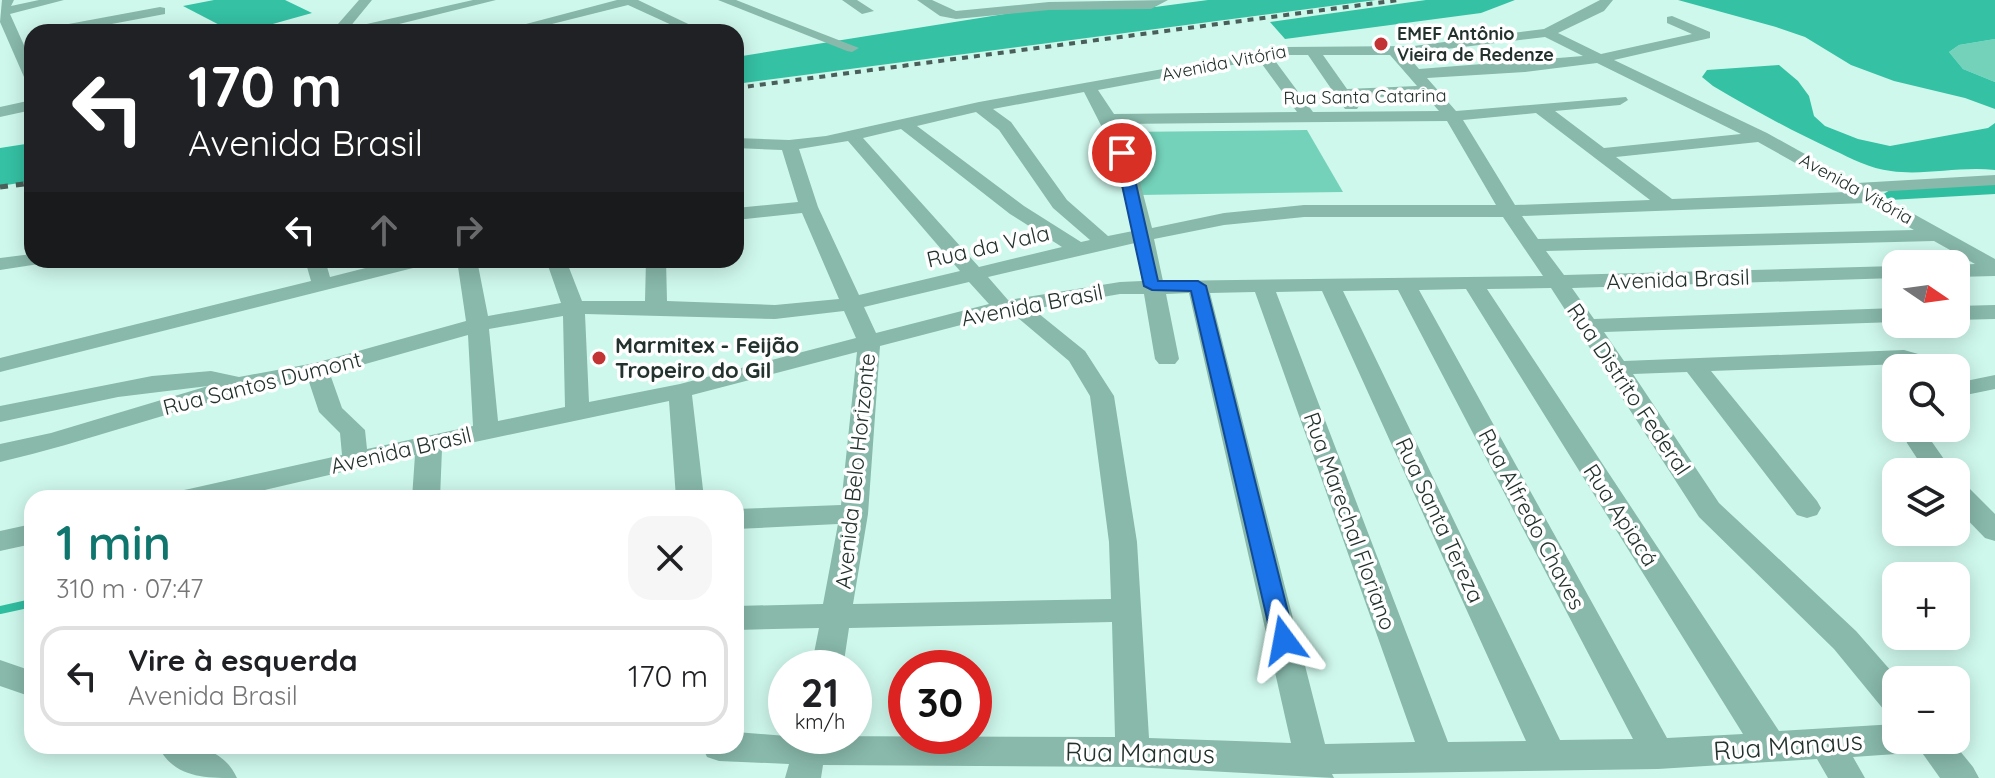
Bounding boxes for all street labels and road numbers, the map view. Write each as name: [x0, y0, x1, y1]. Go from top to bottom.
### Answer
street label: Avenida Vitória: [1160, 39, 1288, 86]
street label: Rua Santa Catarina: [1283, 84, 1447, 109]
street label: Avenida Vitória: [1795, 148, 1917, 229]
street label: Rua da Vala: [924, 218, 1052, 274]
street label: Avenida Brasil: [1606, 263, 1750, 295]
street label: Avenida Brasil: [959, 278, 1105, 332]
street label: Rua Distrito Federal: [1561, 298, 1697, 480]
street label: Rua Santos Dumont: [160, 345, 364, 421]
street label: Avenida Belo Horizonte: [829, 352, 881, 590]
street label: Rua Marechal Floriano: [1298, 408, 1402, 634]
street label: Avenida Brasil: [328, 420, 474, 480]
street label: Rua Alfredo Chaves: [1472, 424, 1592, 614]
street label: Rua Santa Tereza: [1389, 433, 1491, 607]
street label: Rua Apiacá: [1577, 458, 1665, 572]
street label: Rua Manaus: [1712, 724, 1864, 767]
street label: Rua Manaus: [1065, 735, 1215, 770]

